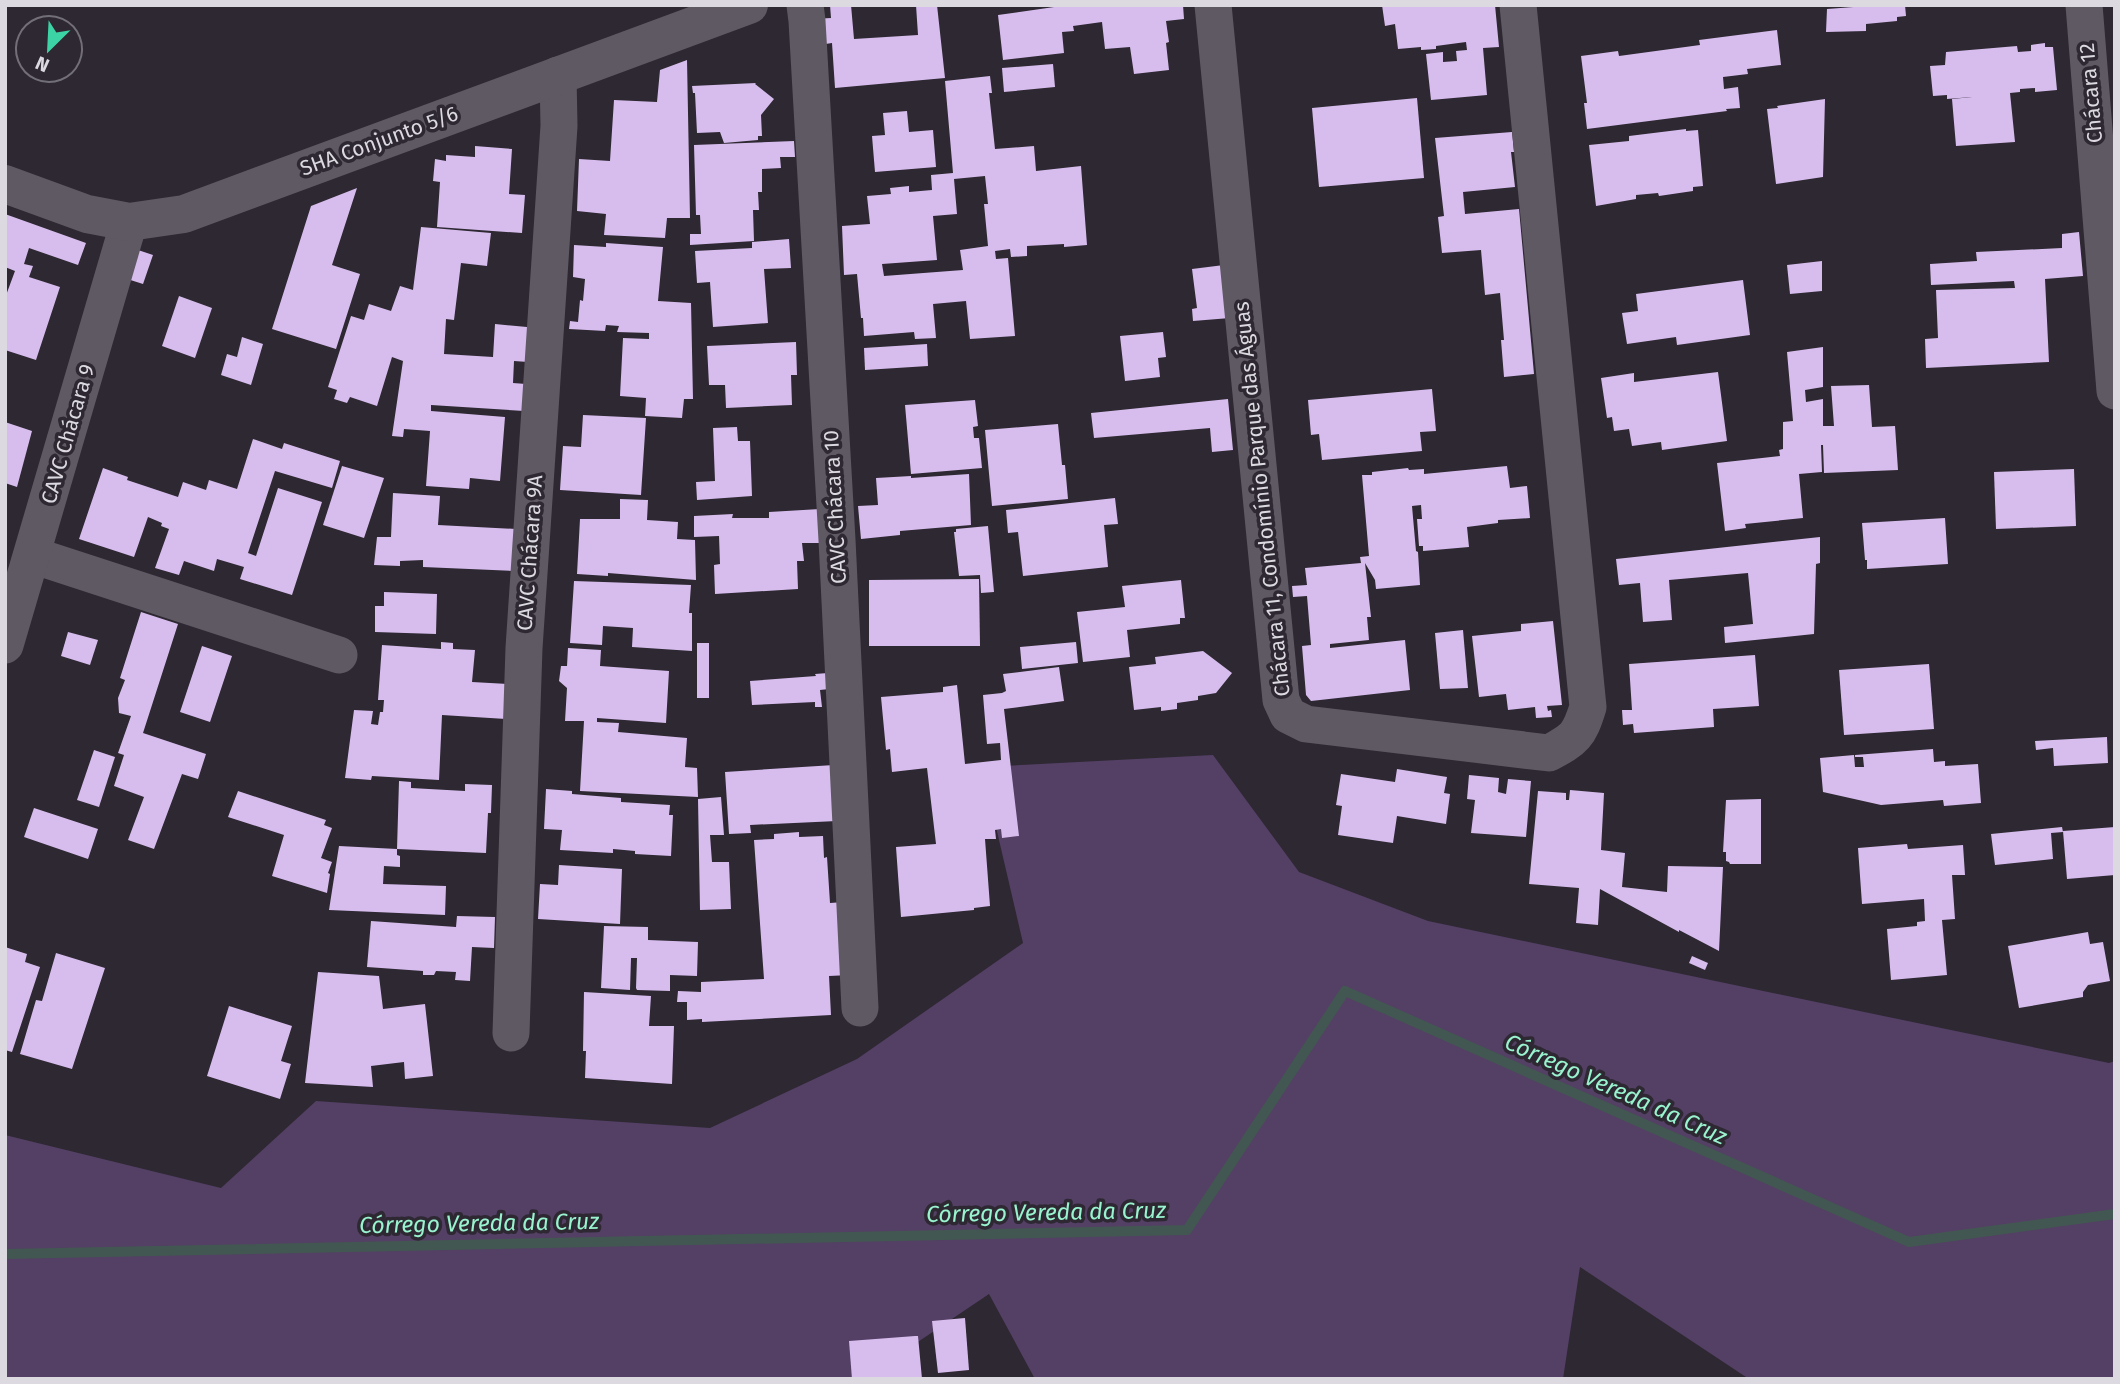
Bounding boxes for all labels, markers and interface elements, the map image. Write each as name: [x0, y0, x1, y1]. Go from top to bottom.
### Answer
north arrow: [14, 14, 84, 84]
street label: Chácara 12: [2074, 42, 2108, 144]
text: N: [32, 51, 53, 77]
street label: SHA Conjunto 5/6: [296, 100, 462, 182]
street label: Chácara 11, Condomínio Parque das Águas: [1228, 300, 1296, 698]
street label: CAVC Chácara 9: [36, 361, 100, 507]
street label: CAVC Chácara 10: [818, 429, 852, 585]
street label: CAVC Chácara 9A: [512, 474, 548, 632]
water label: Córrego Vereda da Cruz: [1501, 1027, 1732, 1151]
water label: Córrego Vereda da Cruz: [926, 1196, 1167, 1228]
water label: Córrego Vereda da Cruz: [359, 1207, 600, 1239]

